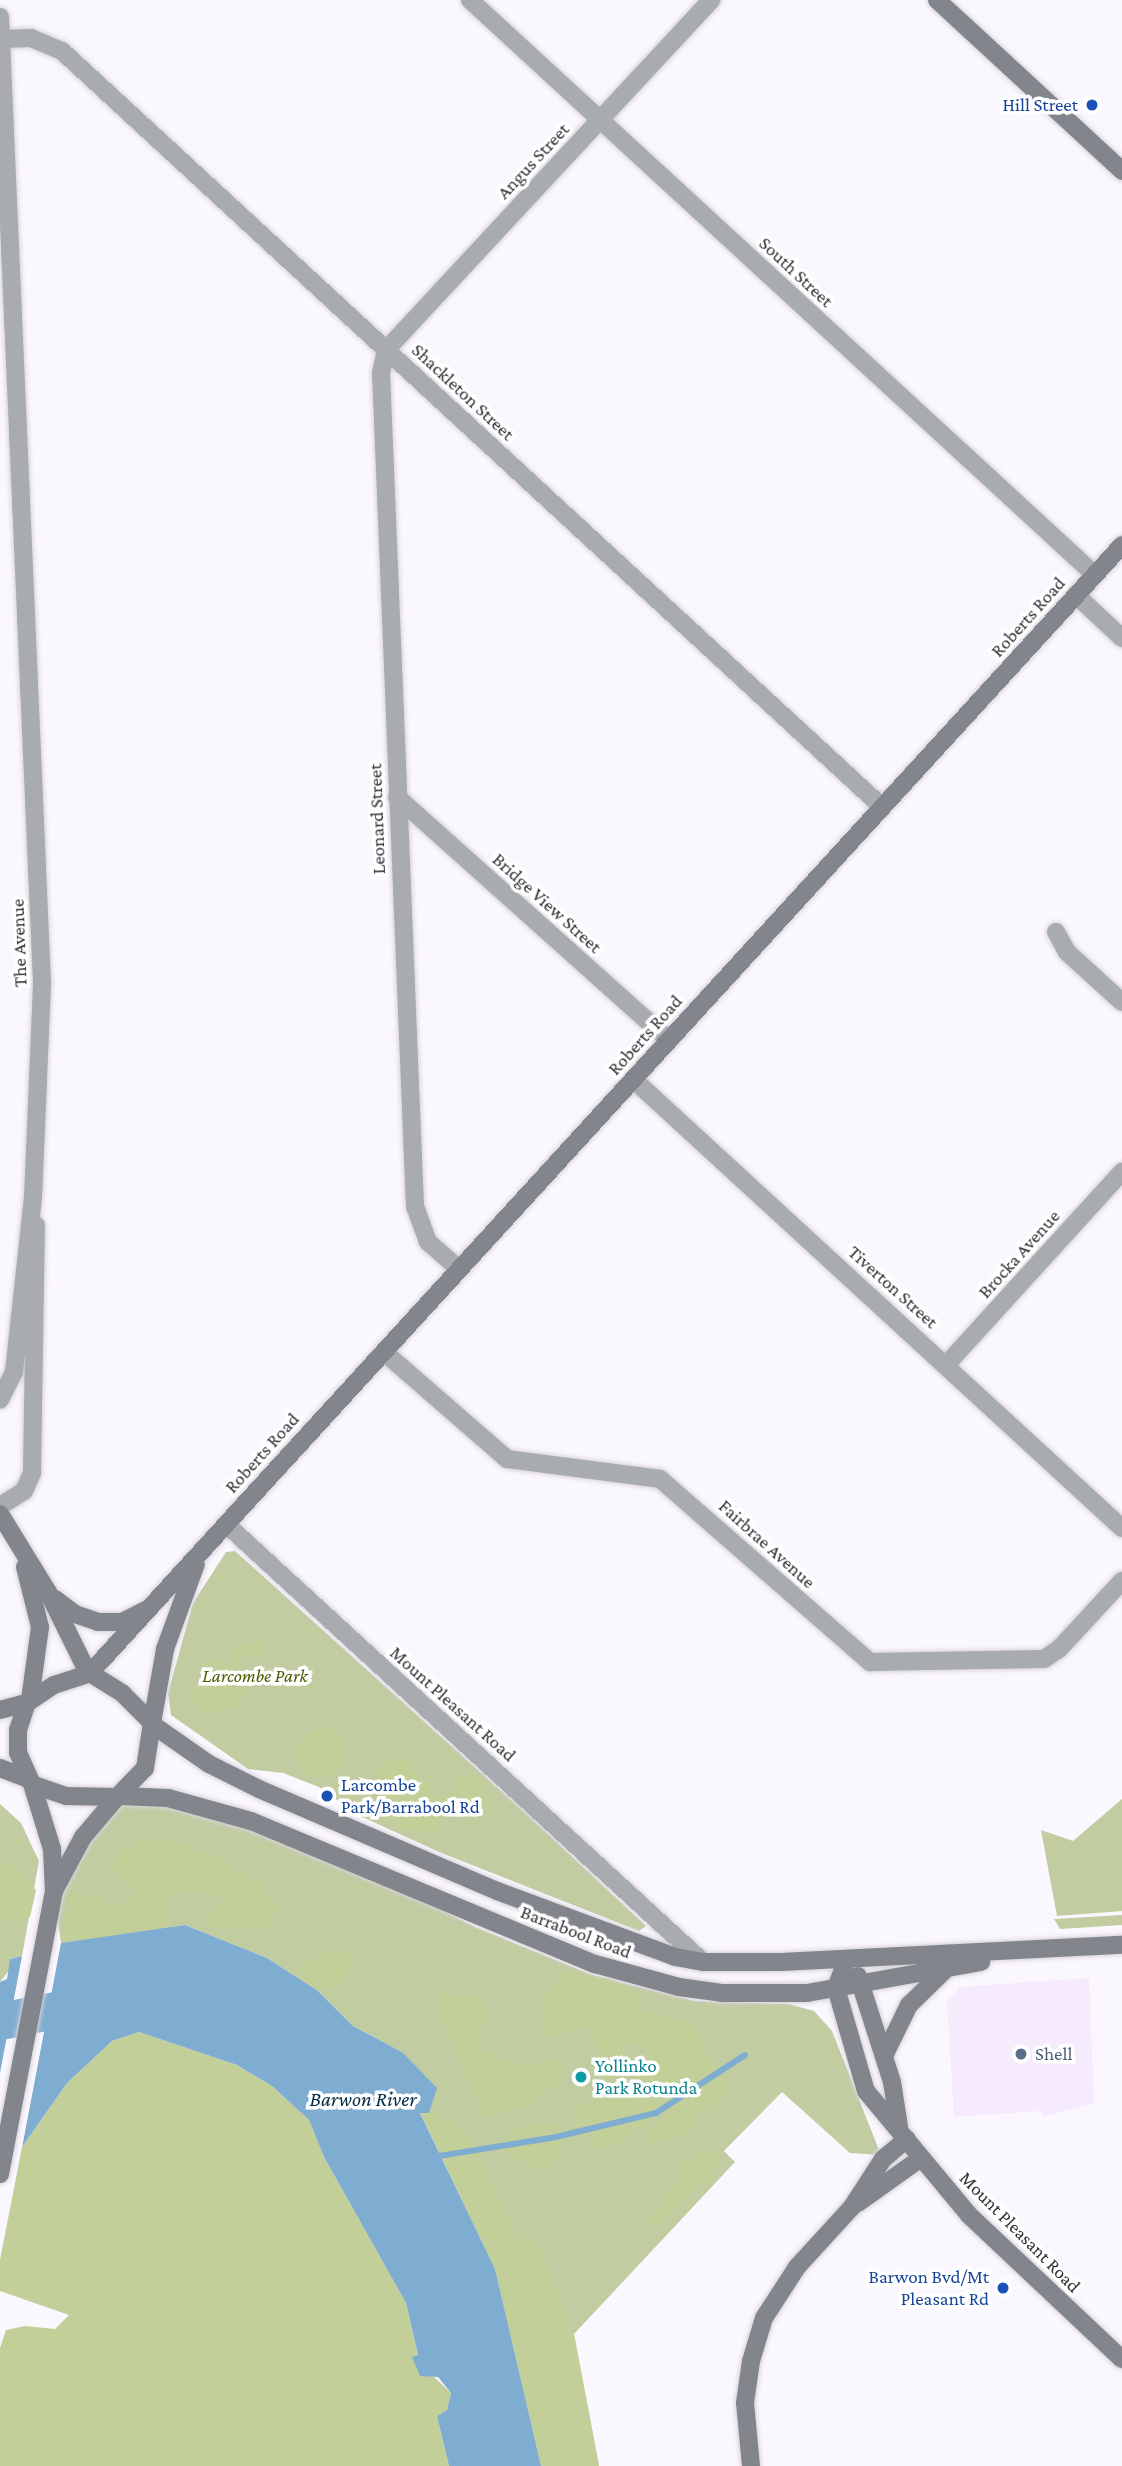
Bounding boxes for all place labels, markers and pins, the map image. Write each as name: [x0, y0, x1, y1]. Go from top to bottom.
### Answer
place label: Hill Street: [1003, 94, 1078, 116]
marker: Hill Street: [1084, 97, 1100, 113]
place label: Larcombe Park/Barrabool Rd: [341, 1774, 480, 1818]
marker: Larcombe Park/Barrabool Rd: [319, 1788, 335, 1804]
place label: Shell: [1035, 2043, 1072, 2065]
marker: Shell: [1013, 2046, 1029, 2062]
place label: Yollinko Park Rotunda: [595, 2055, 697, 2099]
marker: Yollinko Park Rotunda: [573, 2069, 589, 2085]
place label: Barwon Bvd/Mt Pleasant Rd: [869, 2266, 989, 2310]
marker: Barwon Bvd/Mt Pleasant Rd: [995, 2280, 1011, 2296]

